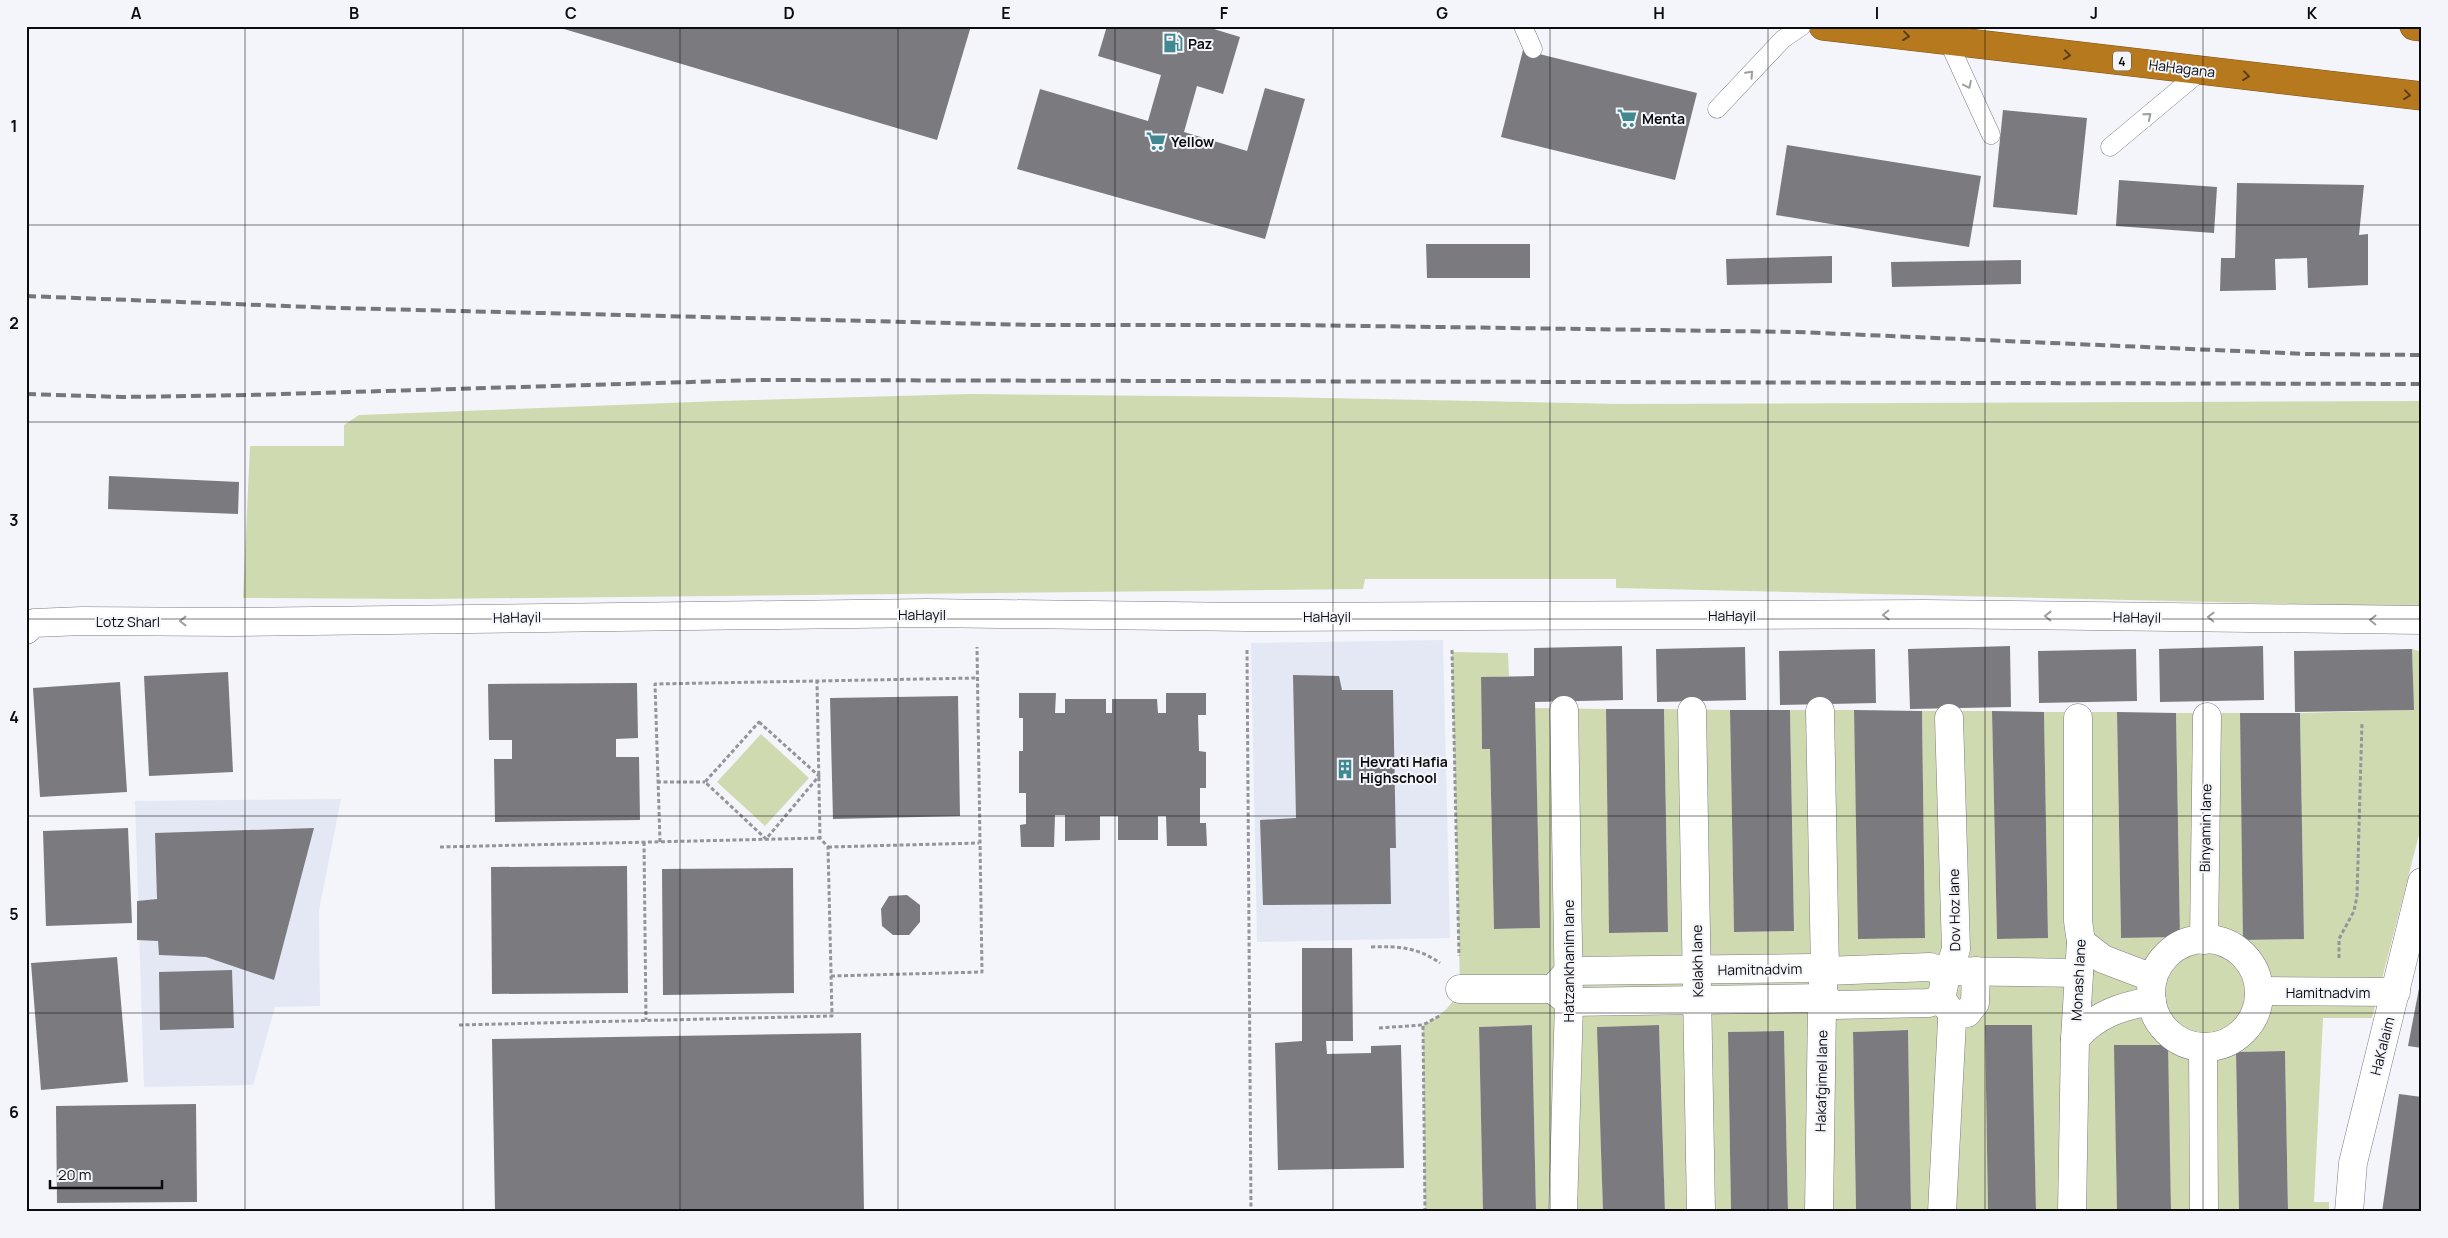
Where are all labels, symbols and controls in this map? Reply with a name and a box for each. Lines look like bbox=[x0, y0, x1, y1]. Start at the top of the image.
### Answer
text: A bbox=[131, 2, 142, 24]
text: B bbox=[349, 2, 359, 24]
text: C bbox=[565, 2, 577, 24]
text: D bbox=[783, 2, 795, 24]
text: E bbox=[1001, 2, 1011, 24]
text: F bbox=[1220, 2, 1229, 24]
text: G bbox=[1436, 2, 1448, 24]
text: H bbox=[1653, 2, 1665, 24]
text: I bbox=[1875, 2, 1879, 24]
text: J bbox=[2090, 2, 2098, 24]
text: K bbox=[2307, 2, 2318, 24]
one-way arrow bbox=[1902, 30, 1910, 41]
fuel station icon: Paz bbox=[1162, 32, 1184, 54]
place label: Paz bbox=[1188, 34, 1212, 53]
one-way arrow bbox=[2064, 49, 2072, 60]
road number: 4 bbox=[2113, 51, 2131, 70]
street label: HaHagana bbox=[2148, 54, 2216, 82]
one-way arrow bbox=[1744, 70, 1753, 79]
one-way arrow bbox=[2242, 70, 2250, 81]
one-way arrow bbox=[1962, 80, 1972, 89]
one-way arrow bbox=[2404, 89, 2412, 100]
supermarket icon: Menta bbox=[1616, 107, 1638, 129]
place label: Menta bbox=[1642, 109, 1685, 128]
one-way arrow bbox=[2142, 113, 2151, 122]
text: 1 bbox=[10, 115, 18, 137]
supermarket icon: Yellow bbox=[1145, 130, 1167, 152]
place label: Yellow bbox=[1171, 132, 1214, 151]
text: 2 bbox=[9, 312, 19, 334]
text: 3 bbox=[9, 509, 19, 531]
street label: HaHayil bbox=[898, 605, 946, 624]
street label: HaHayil bbox=[1708, 606, 1756, 625]
street label: HaHayil bbox=[493, 607, 541, 627]
street label: HaHayil bbox=[1303, 607, 1351, 626]
street label: HaHayil bbox=[2113, 607, 2161, 627]
one-way arrow bbox=[1881, 609, 1889, 620]
one-way arrow bbox=[2044, 611, 2052, 621]
street label: Lotz Sharl bbox=[96, 612, 160, 631]
one-way arrow bbox=[2206, 612, 2214, 623]
one-way arrow bbox=[2369, 615, 2376, 625]
one-way arrow bbox=[179, 616, 186, 626]
text: 4 bbox=[9, 706, 19, 728]
place label: Hevrati Hafia Highschool bbox=[1360, 752, 1448, 787]
building icon: Hevrati Hafia Highschool bbox=[1334, 758, 1356, 780]
street label: Binyamin lane bbox=[2195, 784, 2215, 872]
street label: Dov Hoz lane bbox=[1944, 869, 1964, 951]
street label: Hatzankhanim lane bbox=[1559, 900, 1578, 1022]
text: 5 bbox=[9, 903, 19, 925]
street label: Kelakh lane bbox=[1687, 925, 1707, 997]
street label: Monash lane bbox=[2066, 939, 2090, 1021]
street label: Hamitnadvim bbox=[1717, 959, 1803, 979]
street label: Hamitnadvim bbox=[2286, 983, 2371, 1002]
street label: HaKalaim bbox=[2366, 1015, 2398, 1077]
street label: Hakafgimel lane bbox=[1811, 1030, 1831, 1132]
text: 6 bbox=[9, 1101, 19, 1123]
scale bar bbox=[50, 1158, 162, 1190]
text: 20 m bbox=[58, 1164, 91, 1185]

